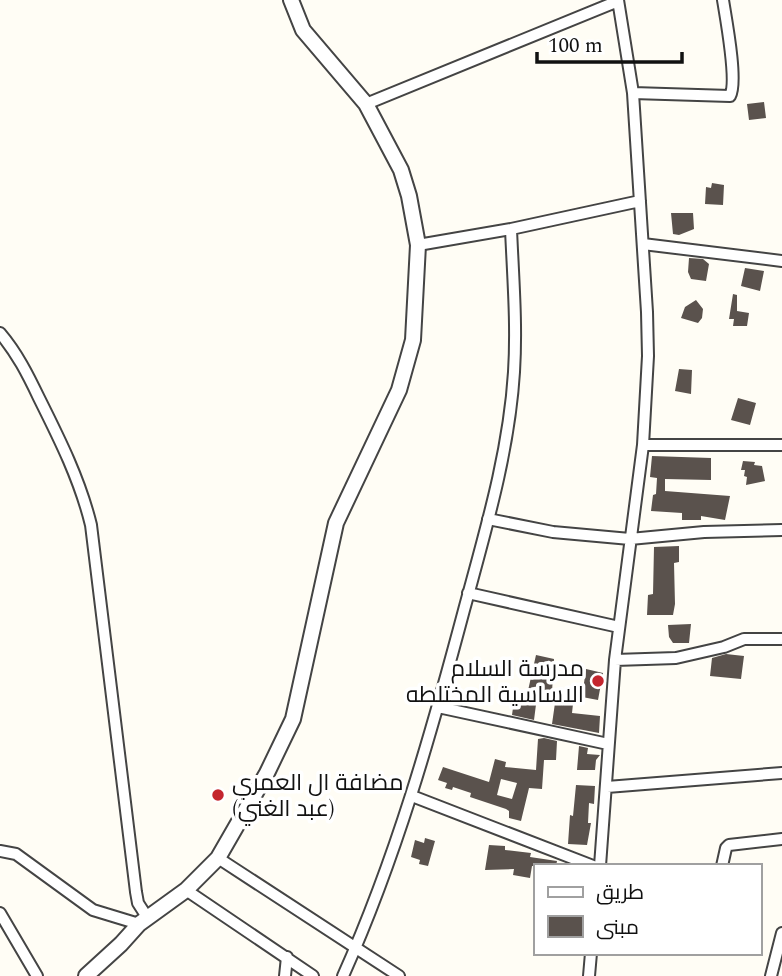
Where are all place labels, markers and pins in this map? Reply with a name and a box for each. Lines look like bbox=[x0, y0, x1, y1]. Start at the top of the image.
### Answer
place label: مدرسة السلام الاساسية المختلطه bbox=[406, 652, 584, 713]
marker: مدرسة السلام الاساسية المختلطه bbox=[590, 673, 606, 689]
place label: مضافة ال العمري (عبد الغني) bbox=[232, 766, 404, 827]
marker: مضافة ال العمري (عبد الغني) bbox=[210, 787, 226, 803]

